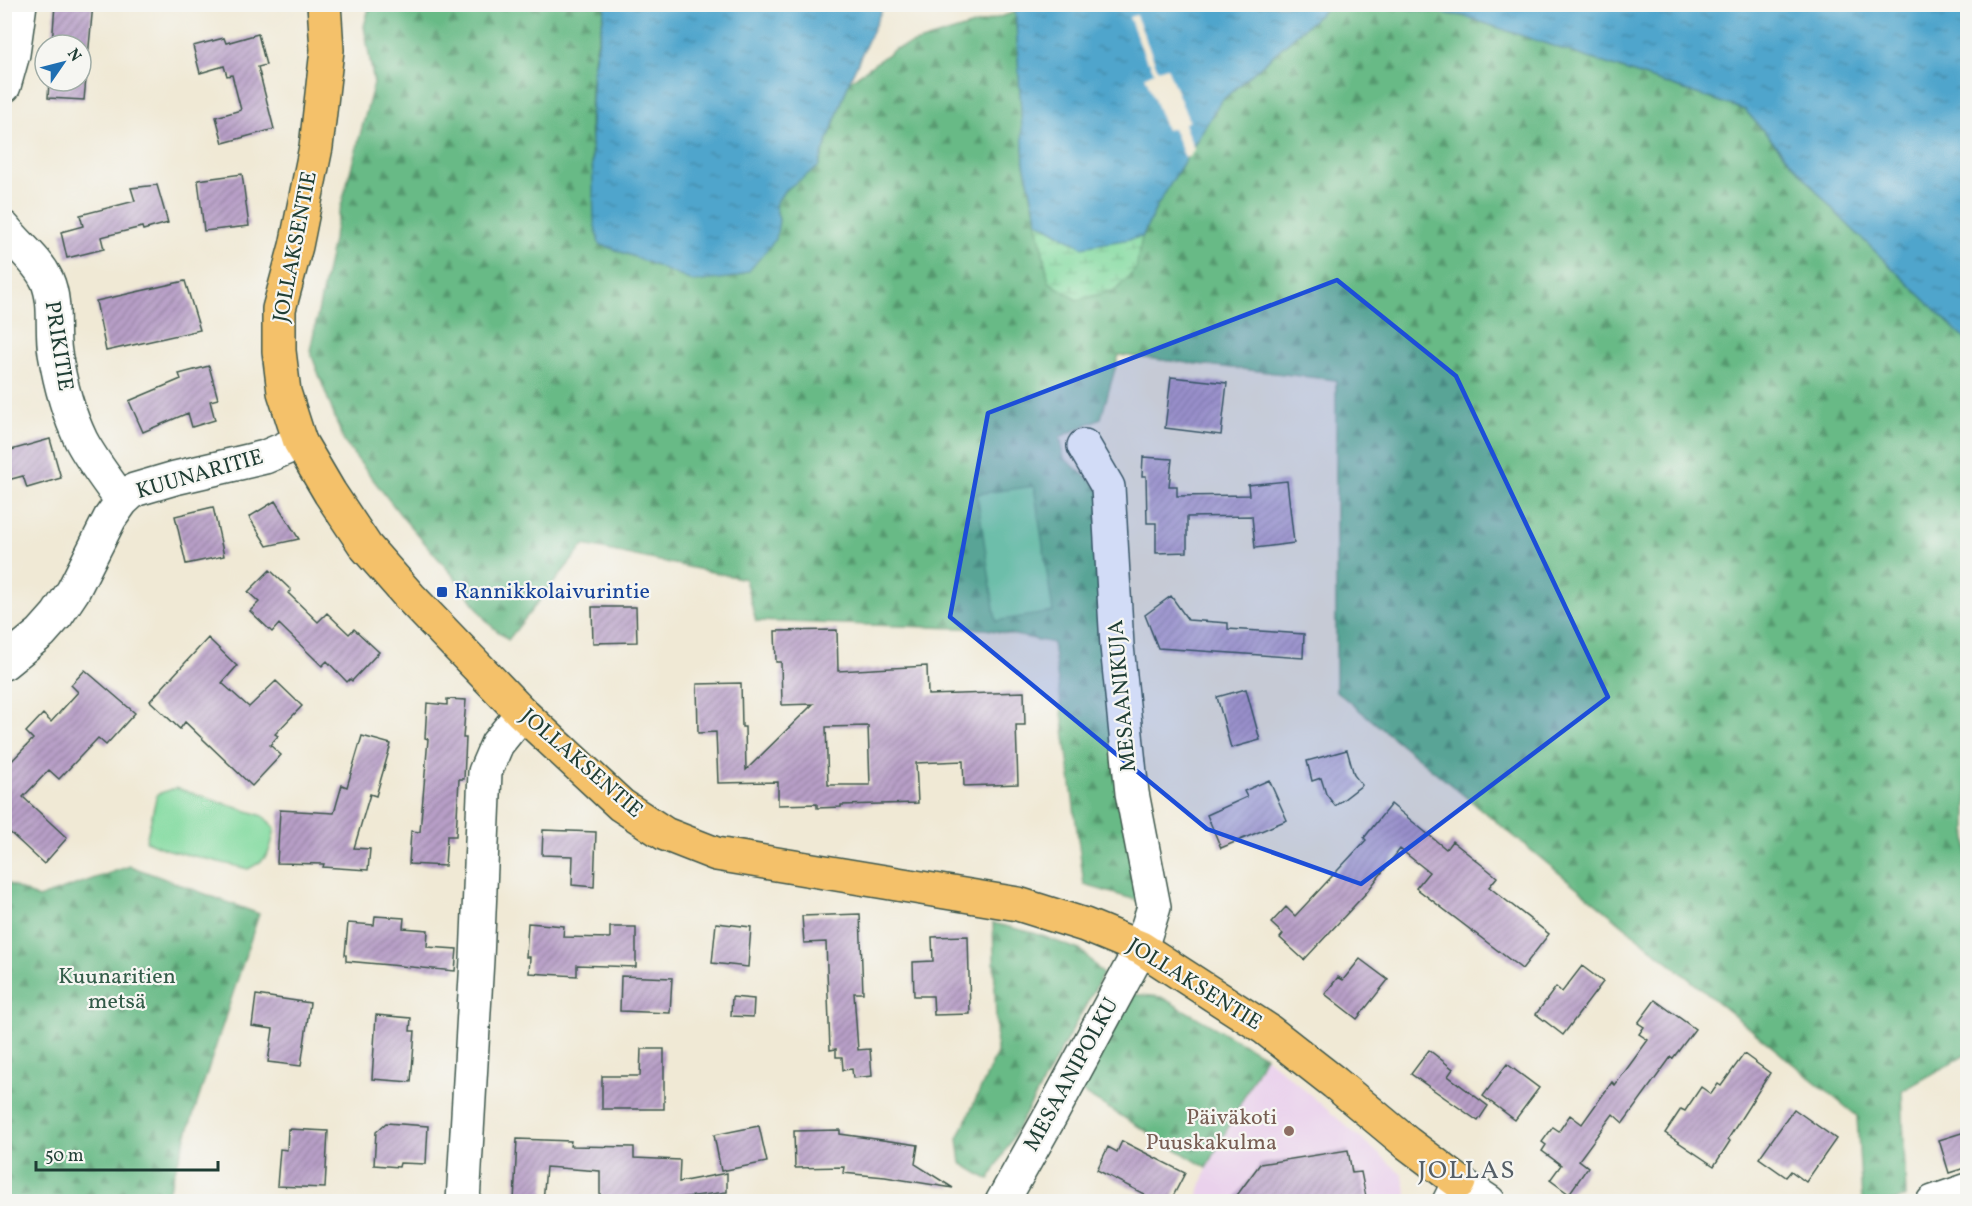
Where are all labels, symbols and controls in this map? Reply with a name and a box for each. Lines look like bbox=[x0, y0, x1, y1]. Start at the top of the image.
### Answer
north arrow bbox=[33, 33, 93, 93]
text: N bbox=[61, 44, 86, 67]
street label: JOLLAKSENTIE bbox=[266, 169, 326, 325]
street label: PRIKITIE bbox=[36, 299, 80, 393]
street label: KUUNARITIE bbox=[133, 442, 267, 508]
place label: Rannikkolaivurintie bbox=[454, 577, 650, 608]
marker: Rannikkolaivurintie bbox=[435, 585, 449, 599]
street label: MESAANIKUJA bbox=[1101, 619, 1145, 773]
street label: JOLLAKSENTIE bbox=[513, 702, 649, 826]
street label: JOLLAKSENTIE bbox=[1121, 931, 1267, 1039]
park label: Kuunaritien metsä bbox=[58, 962, 176, 1018]
street label: MESAANIPOLKU bbox=[1017, 993, 1127, 1157]
place label: Päiväkoti Puuskakulma bbox=[1146, 1103, 1277, 1159]
marker: Päiväkoti Puuskakulma bbox=[1282, 1124, 1296, 1138]
scale bar bbox=[36, 1134, 218, 1172]
text: 50 m bbox=[45, 1144, 84, 1169]
district label: JOLLAS bbox=[1418, 1153, 1516, 1189]

